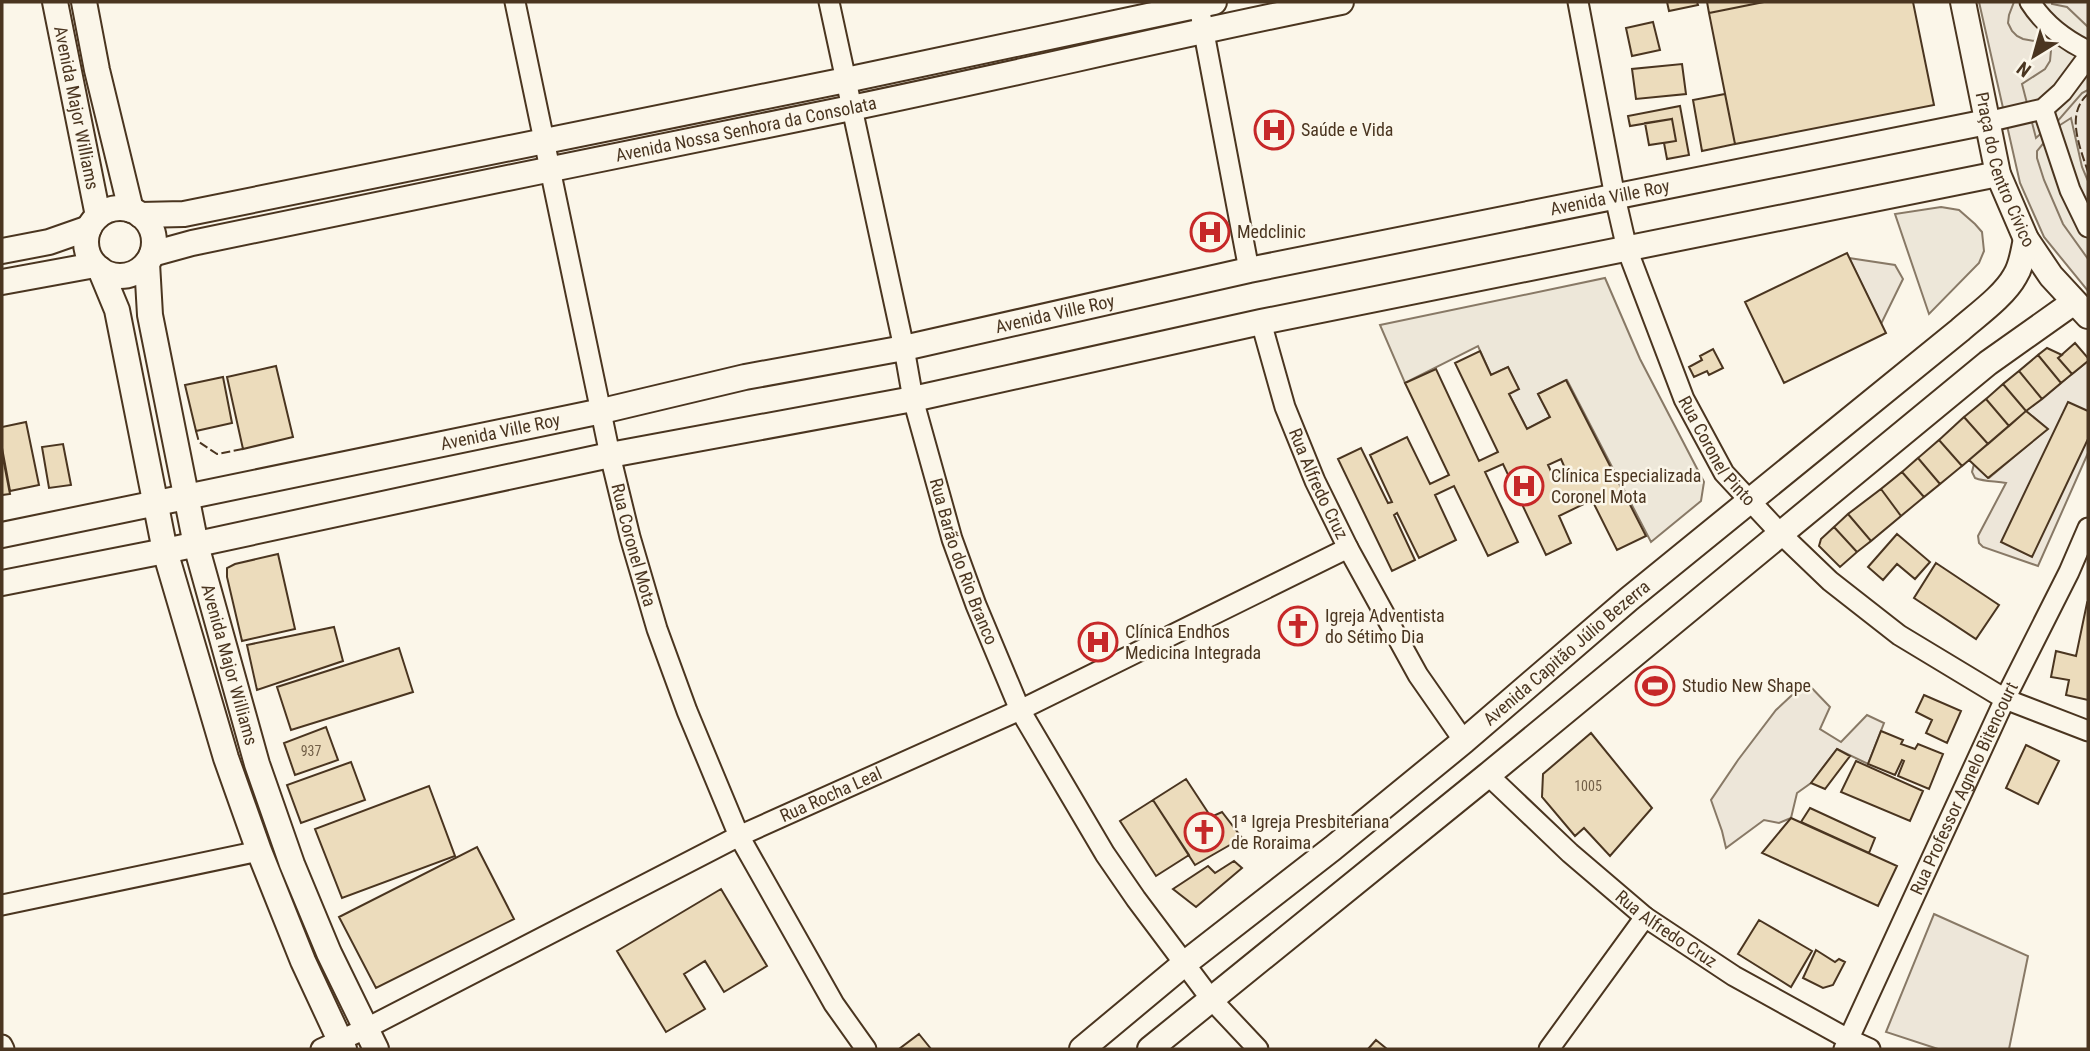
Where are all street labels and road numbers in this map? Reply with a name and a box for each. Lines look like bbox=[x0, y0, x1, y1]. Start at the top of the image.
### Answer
street label: Avenida Major Williams bbox=[50, 24, 103, 191]
street label: Praça do Centro Cívico bbox=[1972, 90, 2039, 251]
street label: Avenida Nossa Senhora da Consolata bbox=[614, 92, 878, 166]
street label: Avenida Ville Roy bbox=[1548, 175, 1672, 219]
street label: Avenida Ville Roy bbox=[993, 290, 1117, 337]
street label: Rua Coronel Pinto bbox=[1674, 392, 1760, 510]
street label: Avenida Ville Roy bbox=[439, 409, 563, 454]
street label: Rua Alfredo Cruz bbox=[1285, 425, 1353, 543]
street label: Rua Barão do Rio Branco bbox=[926, 476, 1002, 648]
street label: Rua Coronel Mota bbox=[607, 481, 661, 609]
street label: Avenida Capitão Júlio Bezerra bbox=[1479, 576, 1654, 730]
street label: Avenida Major Williams bbox=[197, 582, 262, 748]
street label: Rua Professor Agnelo Bitencourt bbox=[1905, 678, 2022, 898]
street label: Rua Rocha Leal bbox=[777, 762, 885, 826]
street label: Rua Alfredo Cruz bbox=[1612, 886, 1721, 972]

